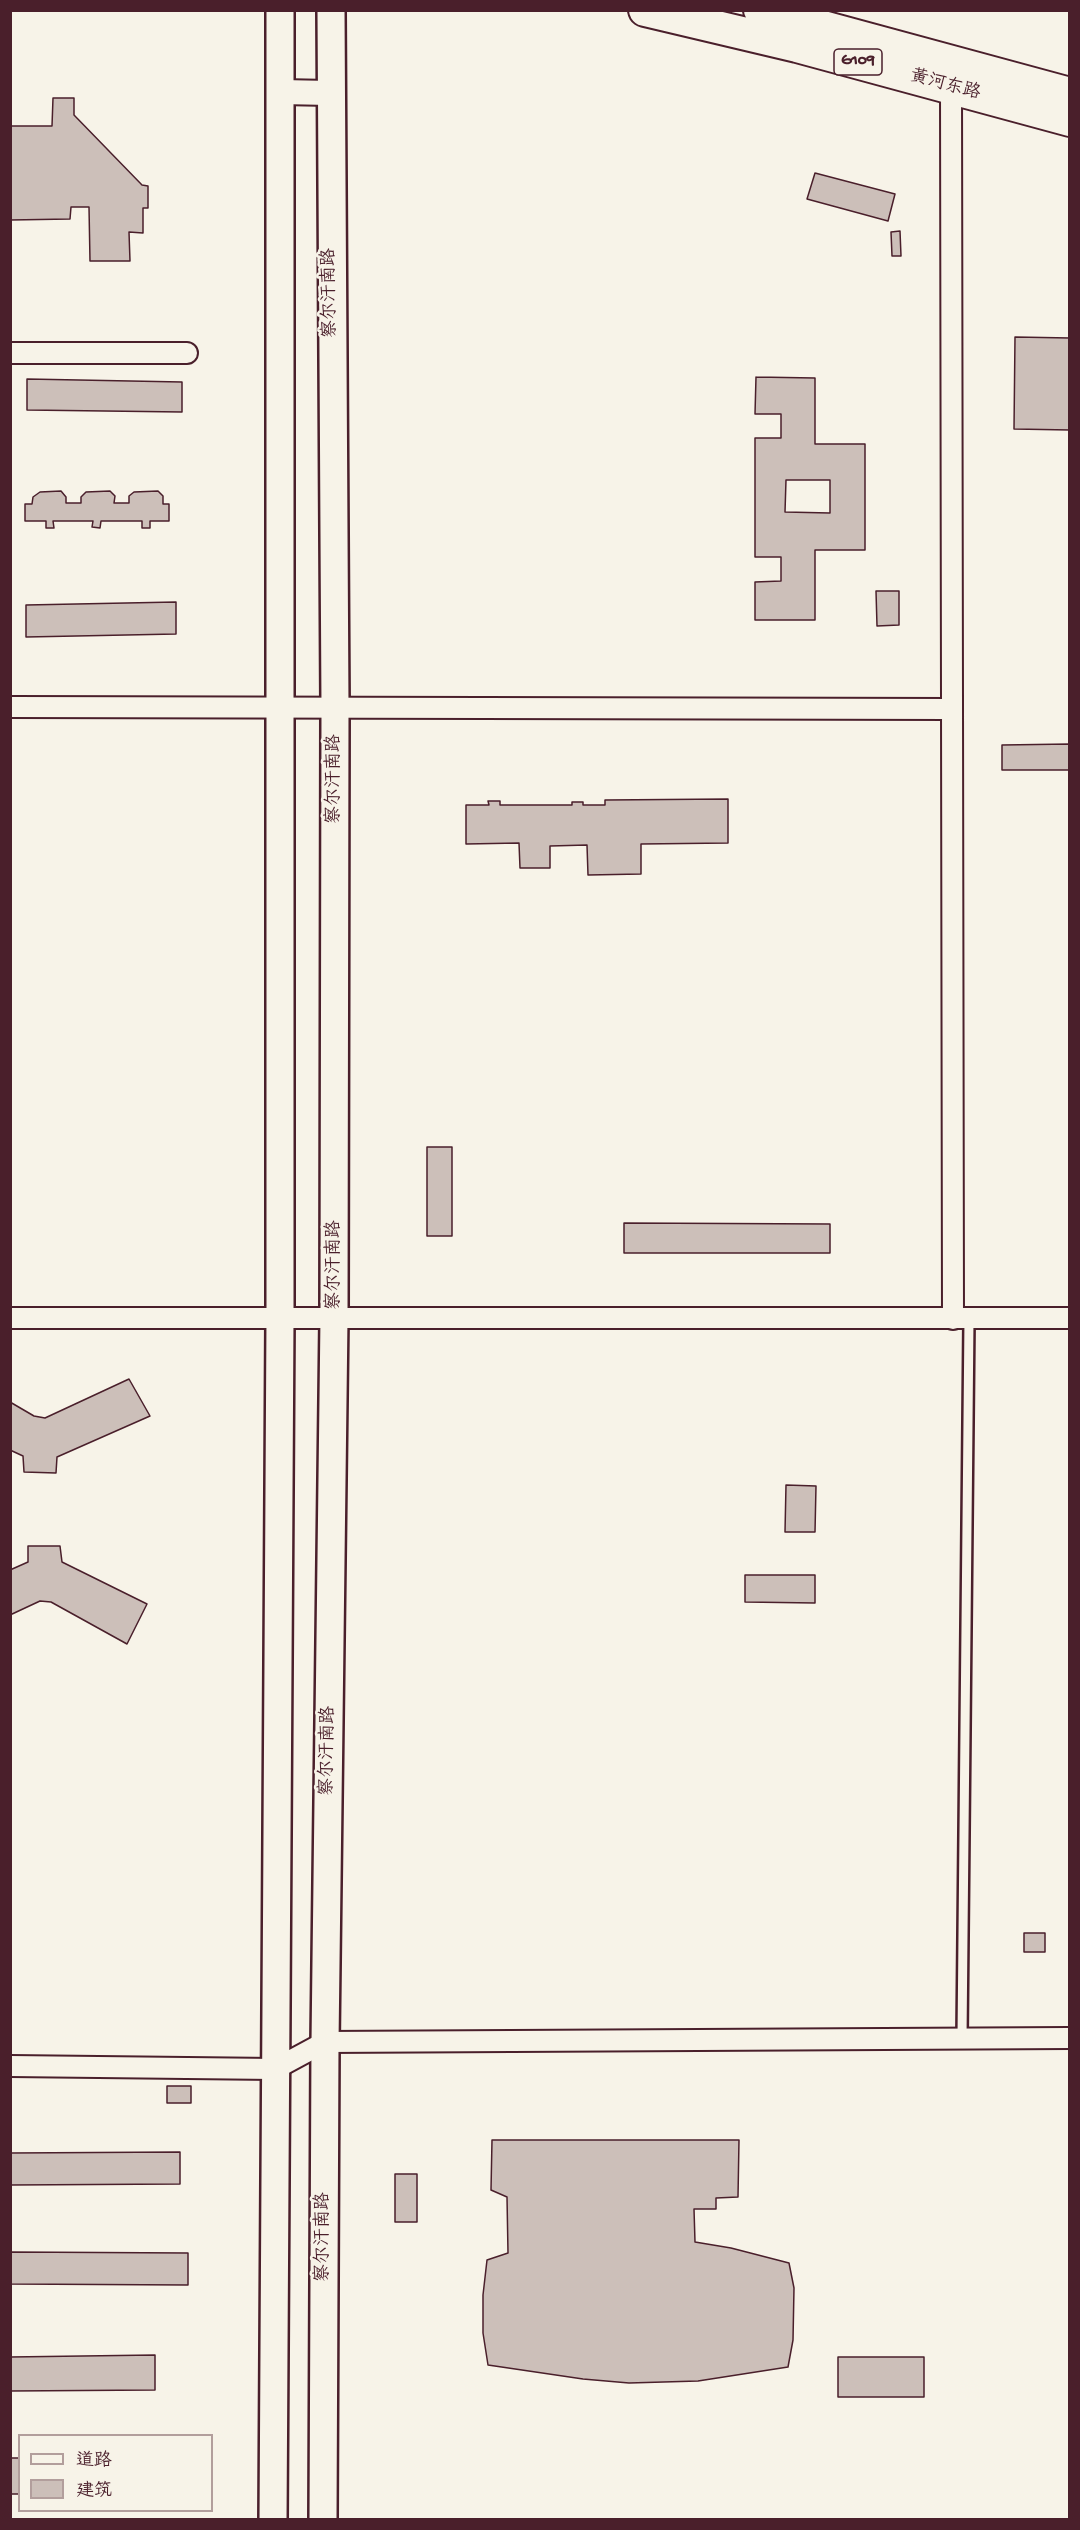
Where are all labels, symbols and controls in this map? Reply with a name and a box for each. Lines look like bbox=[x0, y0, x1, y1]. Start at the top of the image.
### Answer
road number: G109 bbox=[834, 49, 882, 75]
street label: 黄河东路 bbox=[907, 66, 983, 106]
street label: 察尔汗南路 bbox=[319, 248, 343, 338]
street label: 察尔汗南路 bbox=[324, 734, 346, 824]
street label: 察尔汗南路 bbox=[324, 1220, 346, 1310]
street label: 察尔汗南路 bbox=[317, 1706, 341, 1796]
street label: 察尔汗南路 bbox=[313, 2192, 335, 2282]
legend bbox=[18, 2434, 213, 2512]
text: 道路 bbox=[76, 2451, 112, 2472]
text: 建筑 bbox=[76, 2481, 112, 2502]

